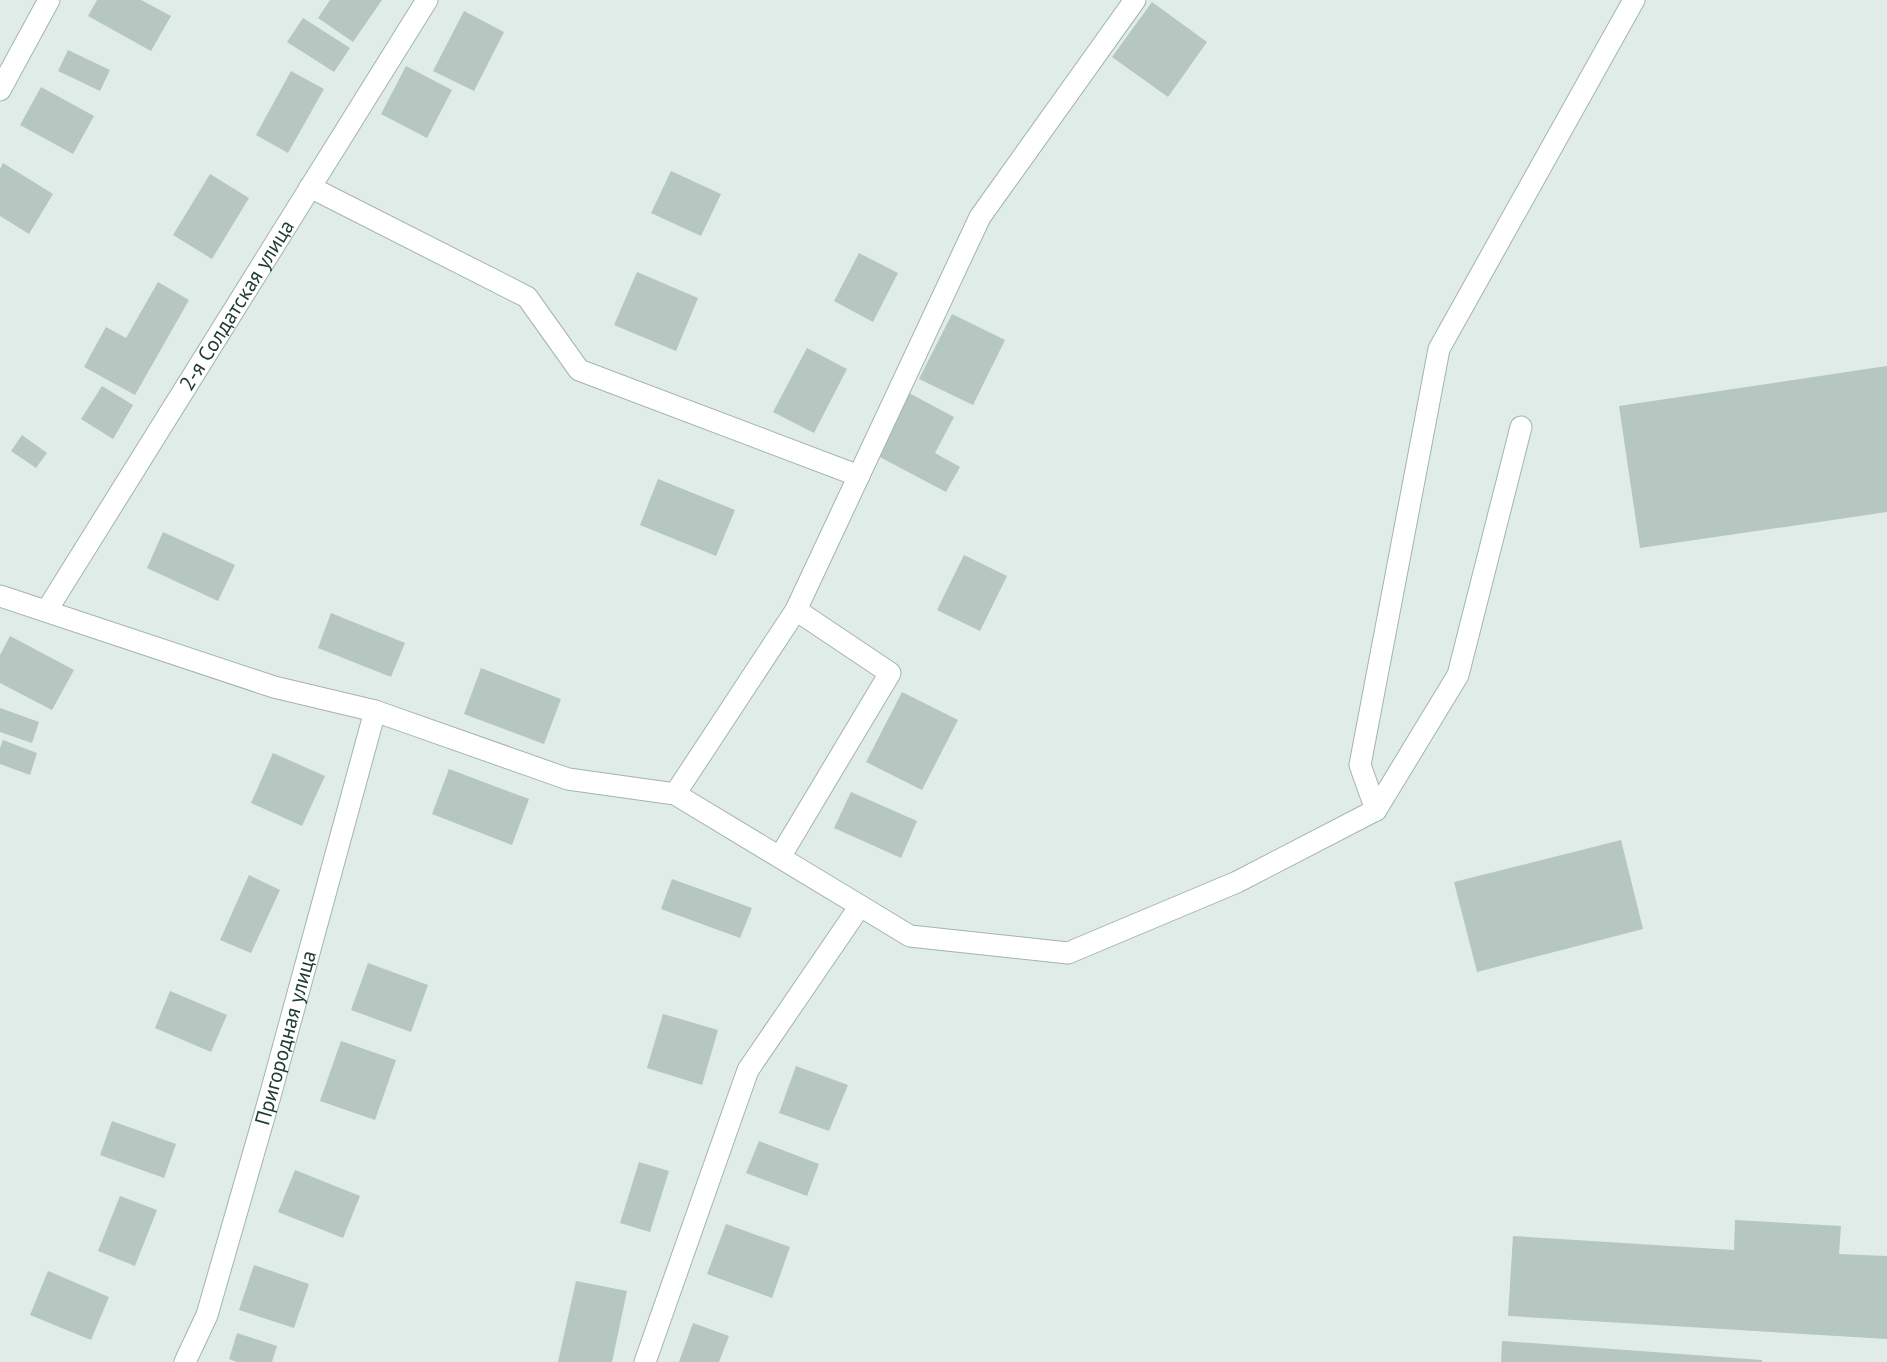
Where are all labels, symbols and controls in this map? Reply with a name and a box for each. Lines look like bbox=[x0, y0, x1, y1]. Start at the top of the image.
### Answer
street label: 2-я Солдатская улица bbox=[173, 215, 300, 396]
street label: Пригородная улица bbox=[248, 947, 322, 1128]

